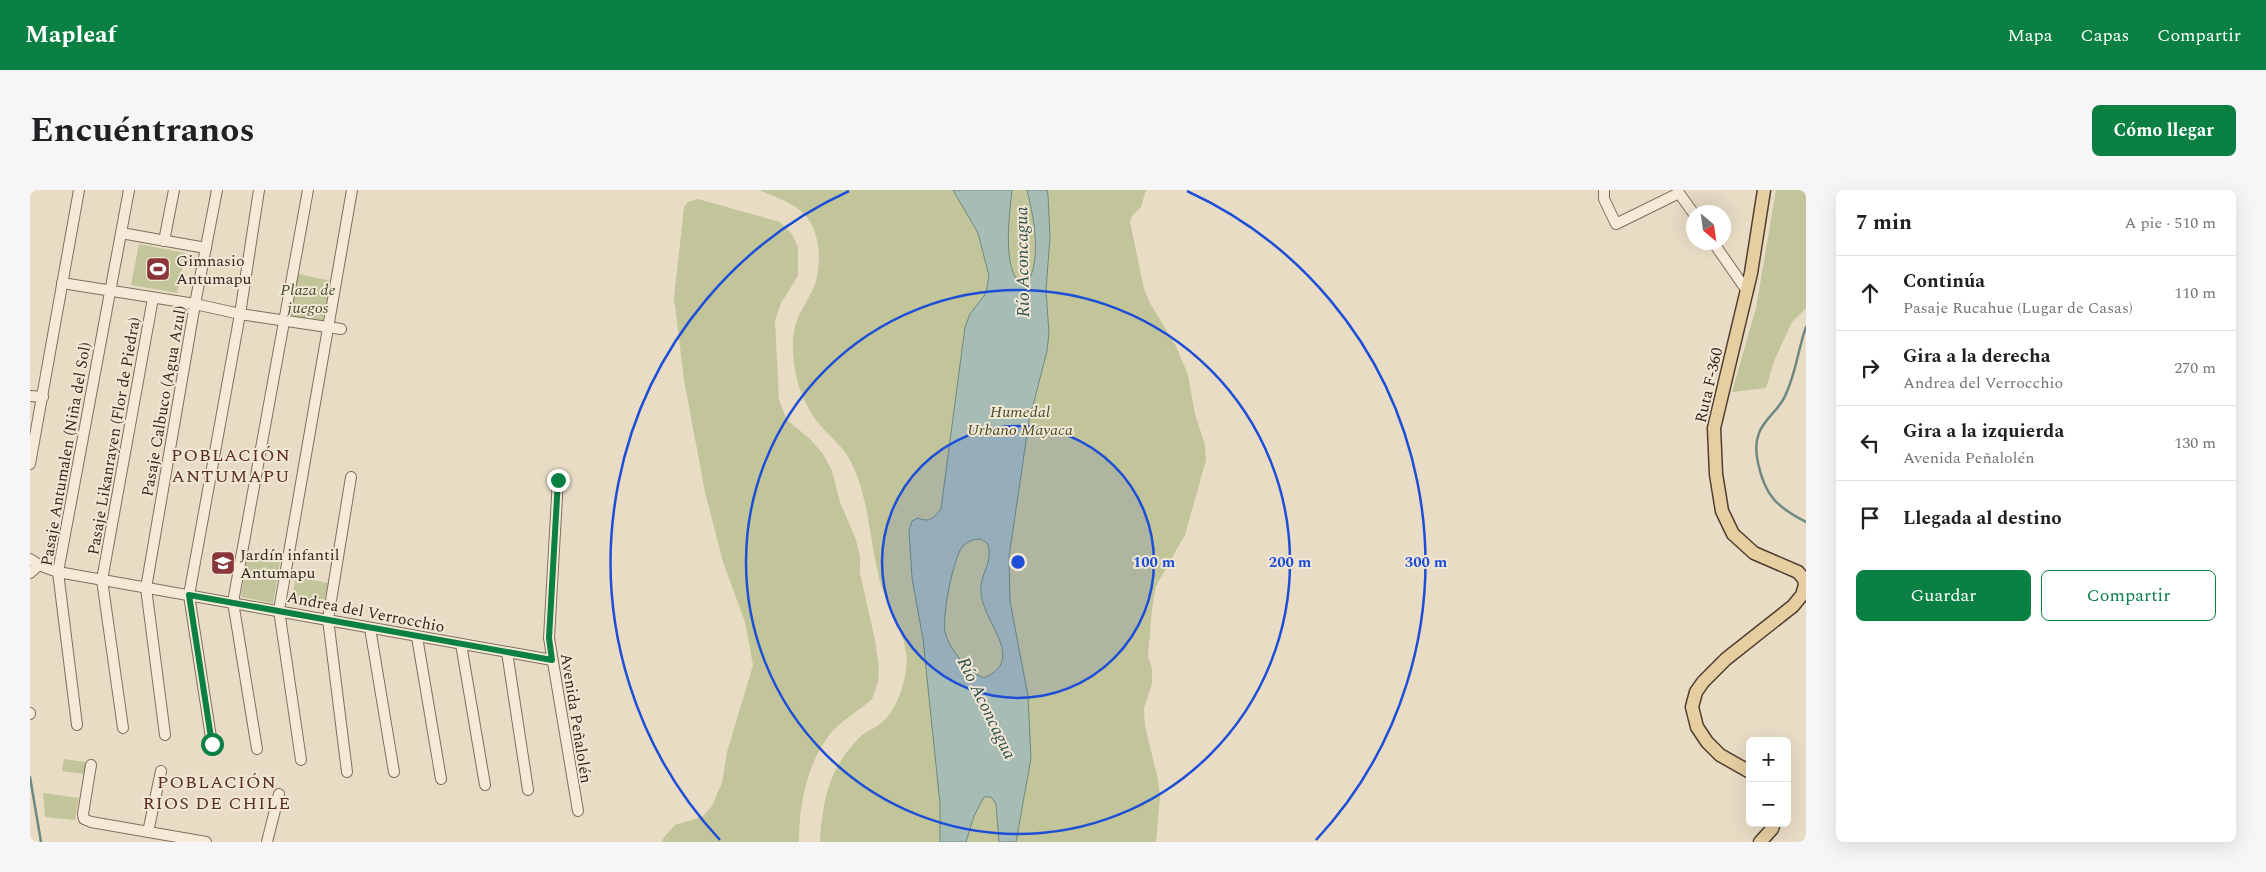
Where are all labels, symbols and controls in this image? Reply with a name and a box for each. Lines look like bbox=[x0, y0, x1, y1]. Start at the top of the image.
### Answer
text: Mapleaf bbox=[25, 17, 116, 53]
text: Mapa bbox=[2007, 22, 2053, 49]
text: Capas bbox=[2081, 22, 2129, 49]
text: Compartir bbox=[2157, 22, 2241, 49]
text: Encuéntranos bbox=[30, 104, 255, 157]
button: Cómo llegar bbox=[2092, 105, 2236, 156]
north arrow bbox=[1686, 205, 1731, 250]
water label: Río Aconcagua bbox=[1008, 206, 1037, 318]
text: 7 min bbox=[1856, 207, 1912, 239]
text: A pie · 510 m bbox=[2124, 211, 2216, 235]
place label: Gimnasio Antumapu bbox=[176, 249, 252, 291]
sports icon: Gimnasio Antumapu bbox=[145, 256, 171, 282]
text: Continúa bbox=[1903, 267, 1985, 296]
park label: Plaza de juegos bbox=[280, 278, 336, 320]
icon: ahead bbox=[1856, 279, 1884, 307]
text: 110 m bbox=[2174, 281, 2216, 305]
text: Pasaje Rucahue (Lugar de Casas) bbox=[1903, 296, 2133, 320]
street label: Pasaje Calbuco (Agua Azul) bbox=[135, 304, 193, 499]
street label: Pasaje Likanrayen (Flor de Piedra) bbox=[81, 315, 147, 557]
street label: Pasaje Antumalen (Niña del Sol) bbox=[34, 340, 97, 568]
text: Gira a la derecha bbox=[1903, 342, 2050, 371]
street label: Ruta F-360 bbox=[1689, 345, 1729, 425]
icon: right bbox=[1856, 354, 1884, 382]
text: 270 m bbox=[2174, 356, 2216, 380]
text: Andrea del Verrocchio bbox=[1903, 371, 2063, 395]
park label: Humedal Urbano Mayaca bbox=[967, 400, 1073, 442]
text: Gira a la izquierda bbox=[1903, 417, 2064, 446]
icon: left bbox=[1856, 429, 1884, 457]
text: 130 m bbox=[2174, 431, 2216, 455]
district label: POBLACIÓN ANTUMAPU bbox=[171, 442, 291, 490]
text: Avenida Peñalolén bbox=[1903, 446, 2035, 470]
route end bbox=[547, 469, 570, 492]
icon: arrive bbox=[1856, 504, 1884, 532]
text: Llegada al destino bbox=[1903, 504, 2062, 533]
place label: Jardín infantil Antumapu bbox=[240, 543, 339, 585]
school or university icon: Jardín infantil Antumapu bbox=[210, 550, 236, 576]
text: 100 m bbox=[1133, 551, 1176, 574]
text: 200 m bbox=[1269, 551, 1312, 574]
text: 300 m bbox=[1405, 551, 1448, 574]
centre of rings bbox=[1009, 553, 1027, 571]
button: Guardar bbox=[1856, 570, 2031, 621]
button: Compartir bbox=[2041, 570, 2216, 621]
street label: Andrea del Verrocchio bbox=[285, 585, 447, 639]
street label: Avenida Peñalolén bbox=[554, 651, 598, 785]
water label: Río Aconcagua bbox=[950, 652, 1023, 764]
route start bbox=[201, 733, 224, 756]
map controls bbox=[1746, 737, 1791, 827]
button: + bbox=[1746, 737, 1791, 782]
district label: POBLACIÓN RIOS DE CHILE bbox=[143, 769, 291, 817]
button: − bbox=[1746, 782, 1791, 827]

